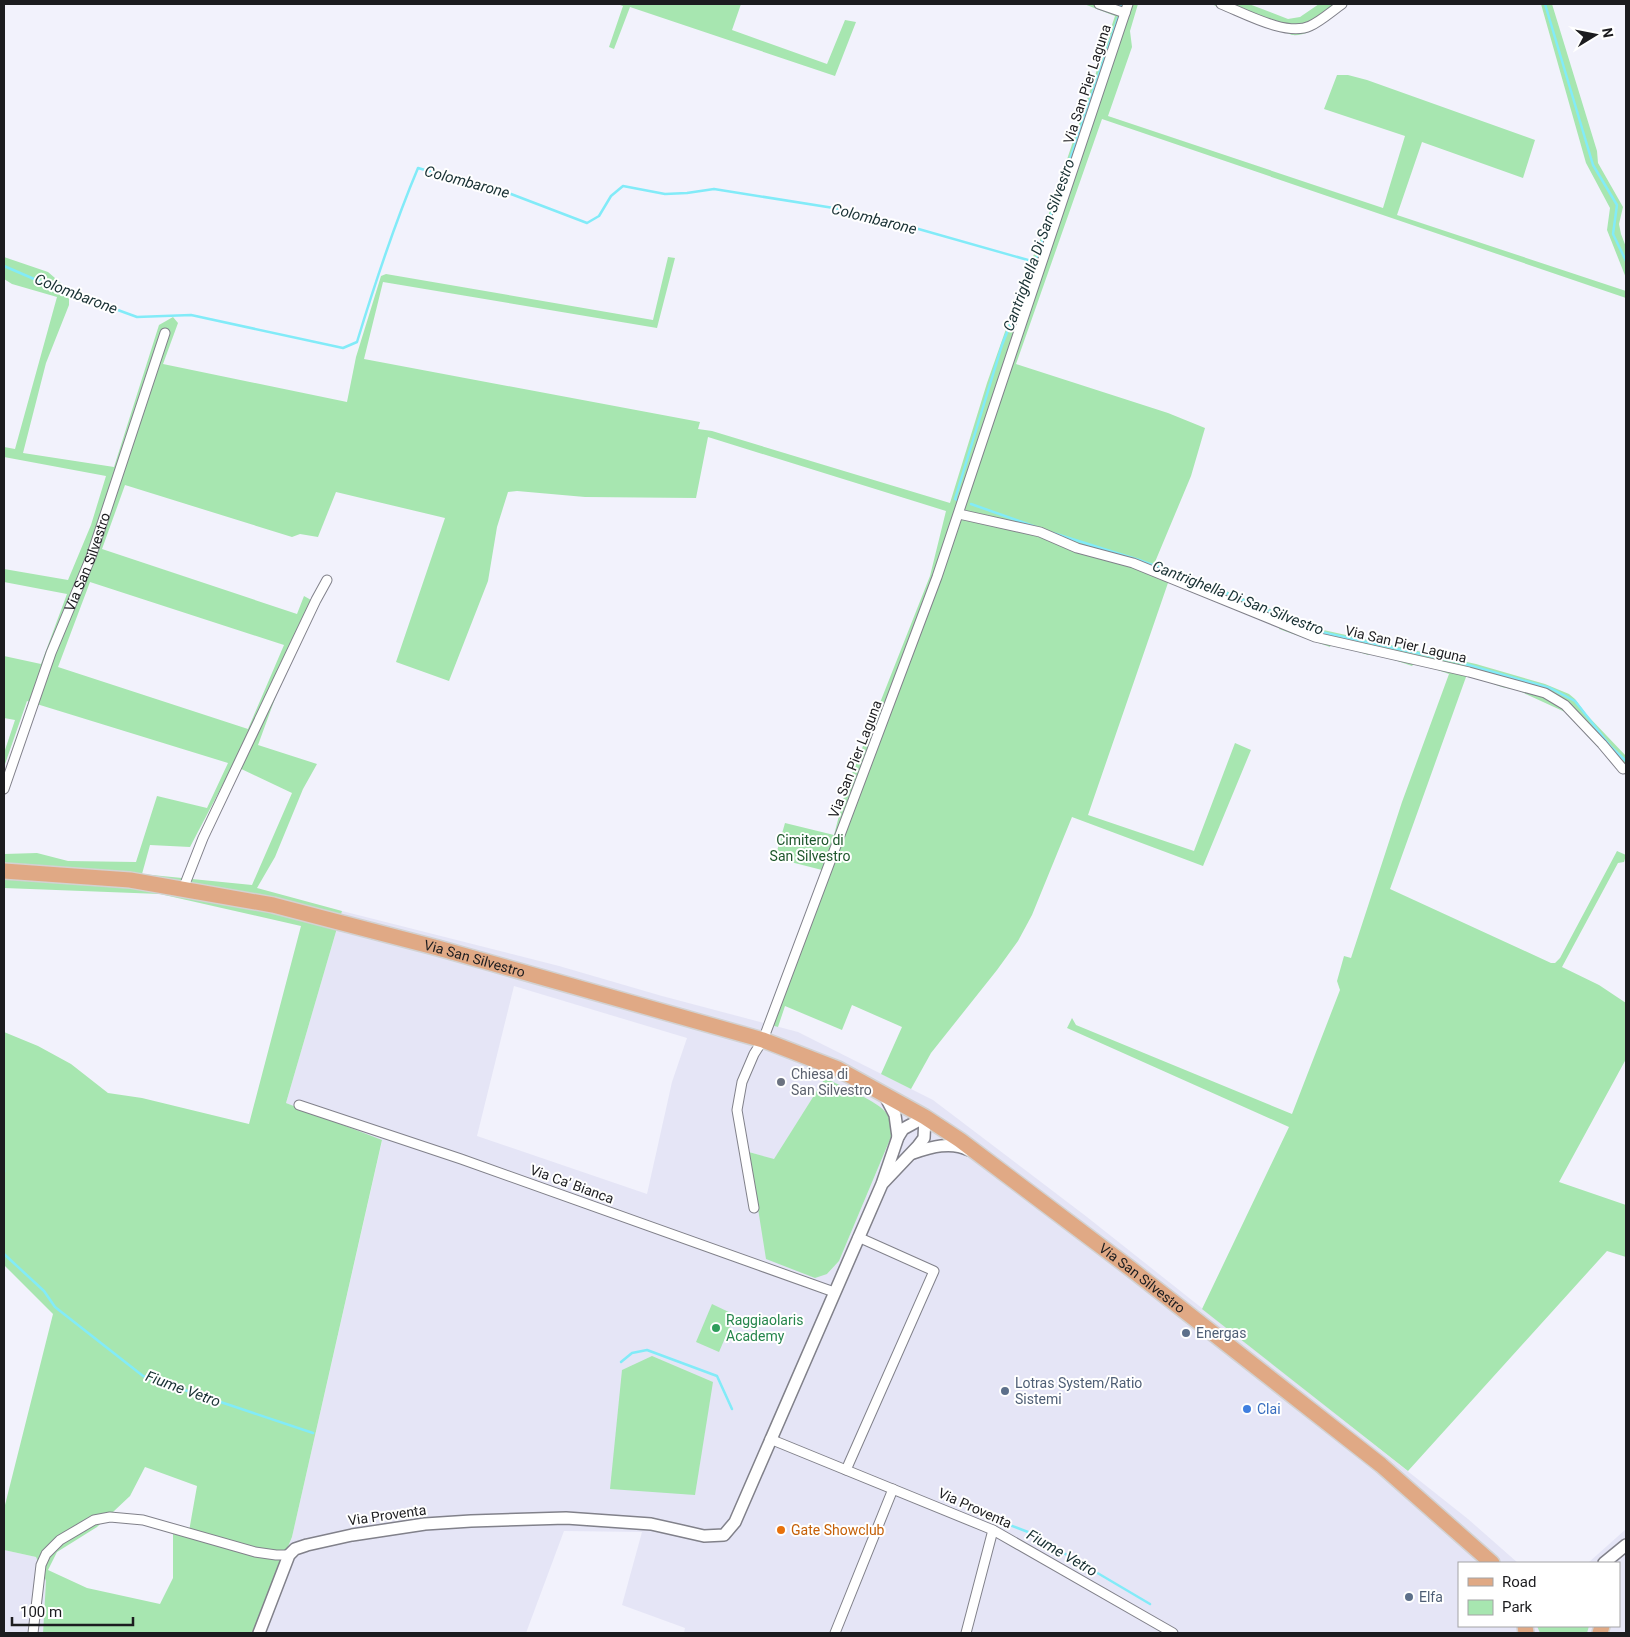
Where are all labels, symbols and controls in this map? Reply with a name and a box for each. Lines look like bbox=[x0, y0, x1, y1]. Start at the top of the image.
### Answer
north arrow bbox=[1570, 10, 1620, 60]
street label: Via San Pier Laguna bbox=[1060, 22, 1114, 146]
text: N bbox=[1599, 26, 1617, 39]
water label: Cantrighella Di San Silvestro bbox=[999, 156, 1079, 334]
water label: Colombarone bbox=[423, 162, 512, 202]
water label: Colombarone bbox=[829, 200, 919, 238]
water label: Colombarone bbox=[32, 270, 120, 318]
street label: Via San Silvestro bbox=[61, 511, 113, 614]
water label: Cantrighella Di San Silvestro bbox=[1150, 557, 1326, 639]
street label: Via San Pier Laguna bbox=[1344, 622, 1468, 666]
street label: Via San Pier Laguna bbox=[825, 698, 885, 820]
park label: Cimitero di San Silvestro bbox=[770, 832, 850, 864]
street label: Via San Silvestro bbox=[422, 937, 527, 980]
place label: Chiesa di San Silvestro bbox=[791, 1066, 872, 1098]
marker: Chiesa di San Silvestro bbox=[775, 1076, 787, 1088]
street label: Via Ca' Bianca bbox=[528, 1161, 616, 1207]
street label: Via San Silvestro bbox=[1096, 1240, 1188, 1316]
place label: Raggiaolaris Academy bbox=[726, 1312, 803, 1344]
marker: Raggiaolaris Academy bbox=[710, 1322, 722, 1334]
place label: Energas bbox=[1196, 1325, 1246, 1341]
marker: Energas bbox=[1180, 1327, 1192, 1339]
water label: Fiume Vetro bbox=[143, 1367, 223, 1411]
place label: Lotras System/Ratio Sistemi bbox=[1015, 1375, 1142, 1407]
marker: Lotras System/Ratio Sistemi bbox=[999, 1385, 1011, 1397]
place label: Clai bbox=[1257, 1401, 1281, 1417]
marker: Clai bbox=[1241, 1403, 1253, 1415]
street label: Via Proventa bbox=[936, 1485, 1014, 1531]
street label: Via Proventa bbox=[347, 1502, 427, 1528]
place label: Gate Showclub bbox=[791, 1522, 885, 1538]
marker: Gate Showclub bbox=[775, 1524, 787, 1536]
water label: Fiume Vetro bbox=[1024, 1526, 1100, 1580]
legend bbox=[1458, 1562, 1620, 1627]
text: Road bbox=[1502, 1573, 1536, 1591]
place label: Elfa bbox=[1419, 1589, 1443, 1605]
marker: Elfa bbox=[1403, 1591, 1415, 1603]
scale bar bbox=[12, 1594, 134, 1626]
text: Park bbox=[1502, 1598, 1533, 1616]
text: 100 m bbox=[20, 1603, 62, 1621]

